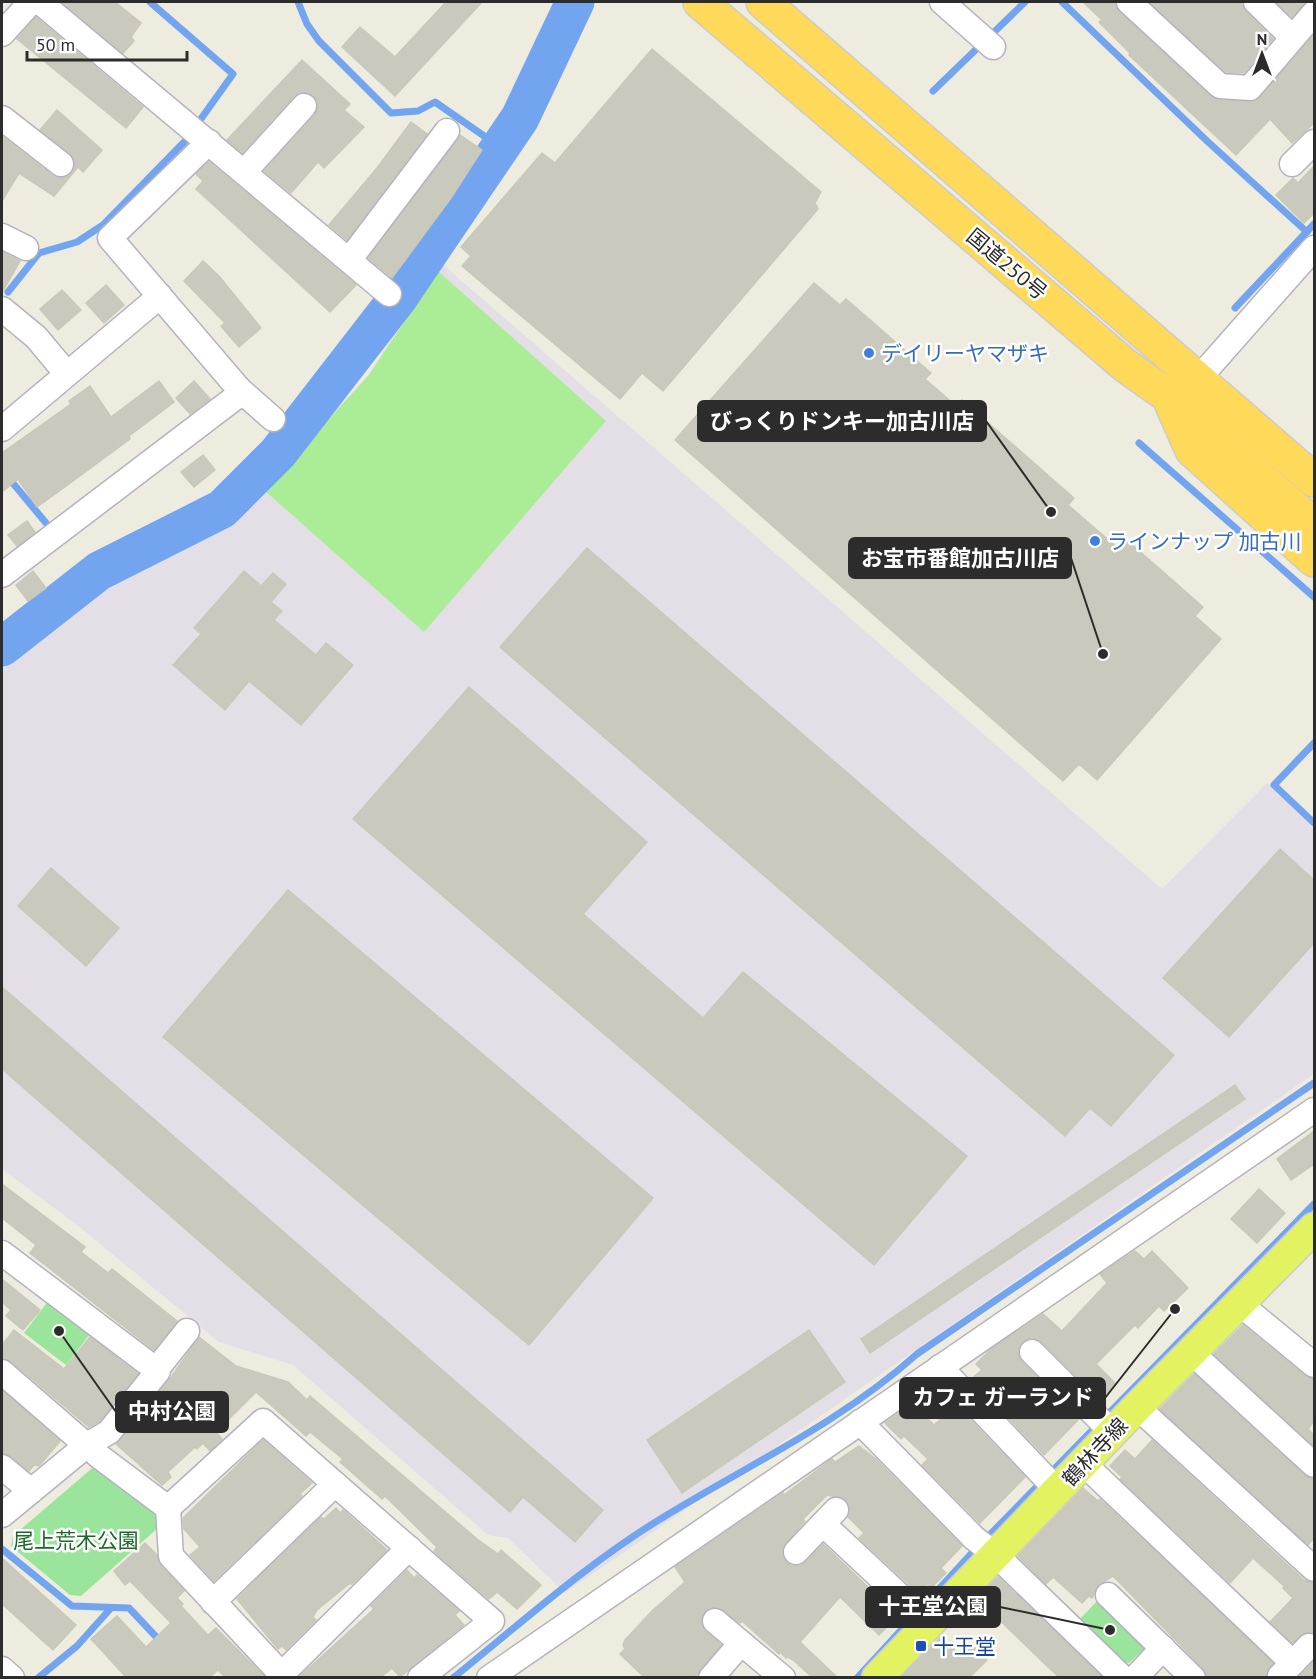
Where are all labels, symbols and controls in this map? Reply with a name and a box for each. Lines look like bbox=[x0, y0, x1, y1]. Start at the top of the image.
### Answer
scale bar bbox=[27, 24, 188, 62]
north arrow bbox=[1232, 24, 1292, 84]
text: N bbox=[1257, 29, 1267, 49]
text: 50 m bbox=[36, 33, 75, 56]
street label: 国道250号 bbox=[961, 222, 1053, 306]
place label: デイリーヤマザキ bbox=[881, 340, 1049, 367]
marker: デイリーヤマザキ bbox=[862, 346, 876, 360]
callout: びっくりドンキー加古川店 bbox=[698, 401, 986, 441]
text: びっくりドンキー加古川店 bbox=[710, 407, 974, 435]
place label: ラインナップ 加古川 bbox=[1107, 528, 1302, 555]
marker: ラインナップ 加古川 bbox=[1088, 534, 1102, 548]
callout: お宝市番館加古川店 bbox=[849, 538, 1071, 578]
text: お宝市番館加古川店 bbox=[861, 544, 1059, 572]
callout: カフェ ガーランド bbox=[900, 1378, 1105, 1418]
text: カフェ ガーランド bbox=[912, 1383, 1094, 1411]
callout: 中村公園 bbox=[116, 1392, 228, 1432]
text: 中村公園 bbox=[128, 1397, 216, 1425]
street label: 鶴林寺線 bbox=[1056, 1412, 1134, 1492]
park label: 尾上荒木公園 bbox=[13, 1527, 139, 1554]
callout: 十王堂公園 bbox=[866, 1587, 1000, 1627]
text: 十王堂公園 bbox=[878, 1592, 988, 1620]
place label: 十王堂 bbox=[933, 1633, 996, 1660]
marker: 十王堂 bbox=[914, 1639, 928, 1653]

